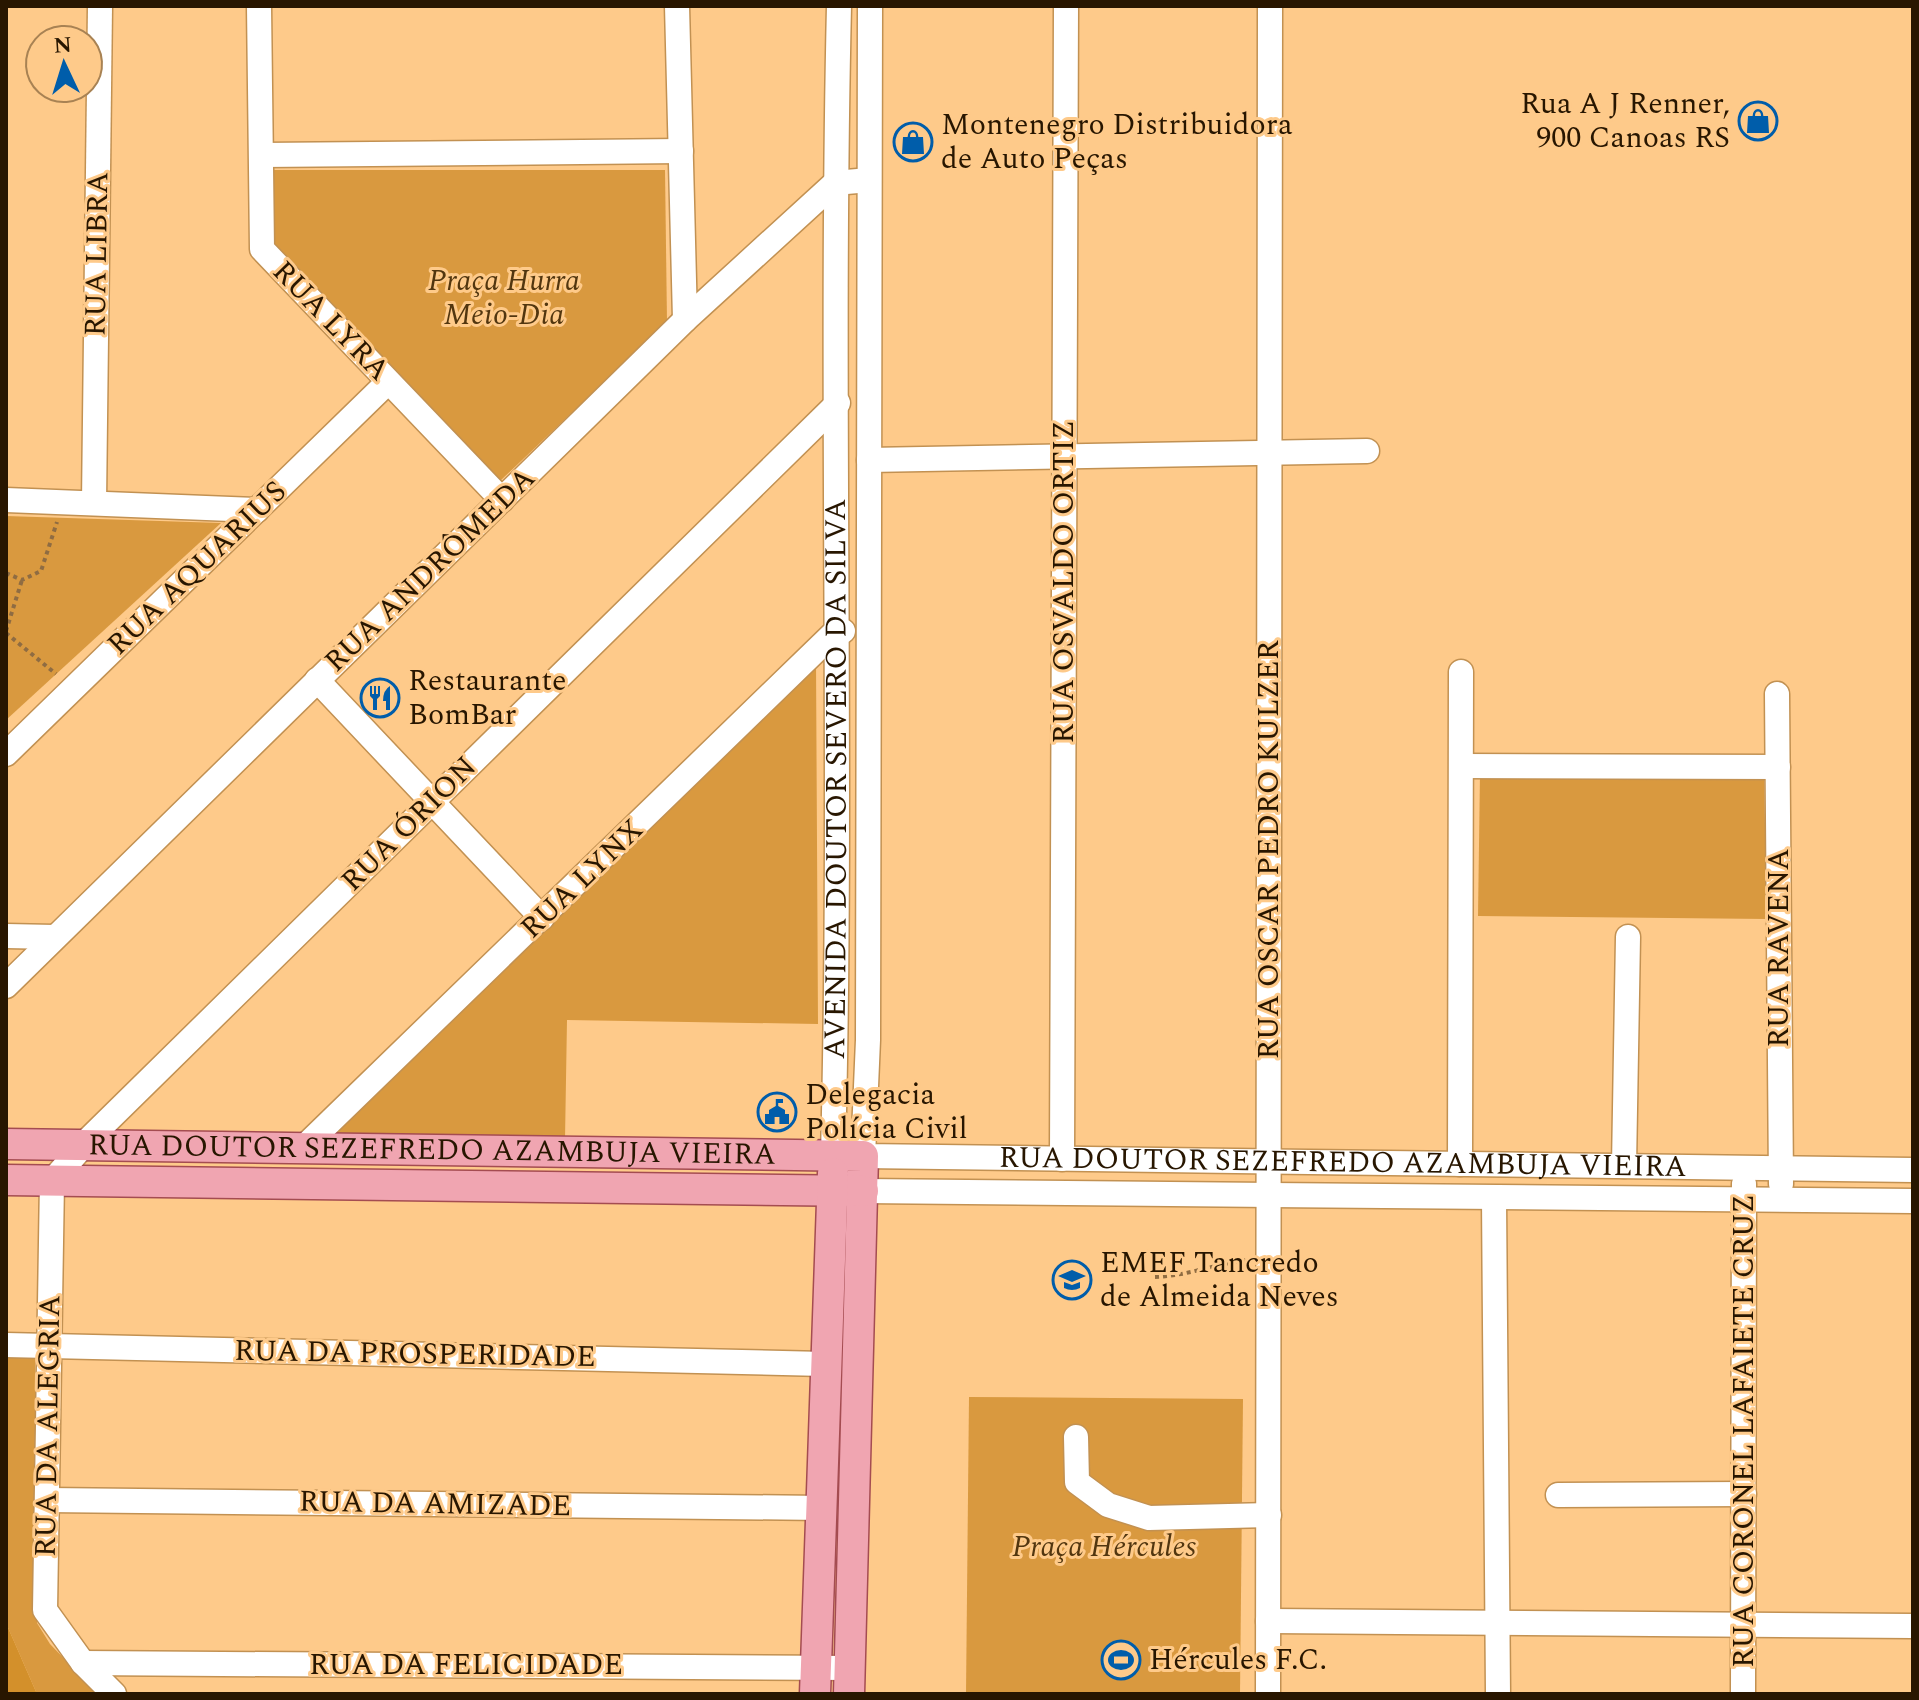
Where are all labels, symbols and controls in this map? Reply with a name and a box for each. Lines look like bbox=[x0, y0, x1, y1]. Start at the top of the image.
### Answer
north arrow bbox=[24, 24, 104, 104]
text: N bbox=[53, 28, 73, 63]
place label: Rua A J Renner, 900 Canoas RS bbox=[1520, 81, 1730, 161]
shop icon: Rua A J Renner, 900 Canoas RS bbox=[1737, 100, 1779, 142]
place label: Montenegro Distribuidora de Auto Peças bbox=[941, 102, 1293, 182]
shop icon: Montenegro Distribuidora de Auto Peças bbox=[892, 121, 934, 163]
street label: RUA LIBRA bbox=[73, 171, 121, 337]
street label: RUA LYRA bbox=[261, 250, 401, 392]
park label: Praça Hurra Meio-Dia bbox=[428, 258, 580, 338]
street label: RUA OSVALDO ORTIZ bbox=[1041, 420, 1087, 744]
street label: RUA ANDRÔMEDA bbox=[314, 457, 546, 683]
street label: RUA AQUARIUS bbox=[96, 470, 298, 666]
street label: AVENIDA DOUTOR SEVERO DA SILVA bbox=[812, 498, 860, 1060]
street label: RUA OSCAR PEDRO KULZER bbox=[1246, 640, 1292, 1060]
place label: Restaurante BomBar bbox=[408, 658, 567, 738]
restaurant icon: Restaurante BomBar bbox=[359, 677, 401, 719]
street label: RUA ÓRION bbox=[330, 745, 488, 903]
street label: RUA LYNX bbox=[510, 808, 654, 950]
street label: RUA RAVENA bbox=[1756, 848, 1802, 1048]
place label: Delegacia Polícia Civil bbox=[805, 1072, 968, 1152]
public building icon: Delegacia Polícia Civil bbox=[756, 1091, 798, 1133]
street label: RUA DOUTOR SEZEFREDO AZAMBUJA VIEIRA bbox=[88, 1122, 776, 1178]
street label: RUA DOUTOR SEZEFREDO AZAMBUJA VIEIRA bbox=[999, 1135, 1687, 1190]
street label: RUA CORONEL LAFAIETE CRUZ bbox=[1721, 1194, 1767, 1668]
place label: EMEF Tancredo de Almeida Neves bbox=[1100, 1240, 1339, 1320]
school or university icon: EMEF Tancredo de Almeida Neves bbox=[1051, 1259, 1093, 1301]
street label: RUA DA ALEGRIA bbox=[23, 1294, 73, 1558]
street label: RUA DA PROSPERIDADE bbox=[234, 1328, 596, 1380]
street label: RUA DA AMIZADE bbox=[298, 1479, 572, 1529]
park label: Praça Hércules bbox=[1012, 1524, 1197, 1570]
place label: Hércules F.C. bbox=[1149, 1637, 1327, 1683]
sports icon: Hércules F.C. bbox=[1100, 1639, 1142, 1681]
street label: RUA DA FELICIDADE bbox=[309, 1642, 623, 1688]

